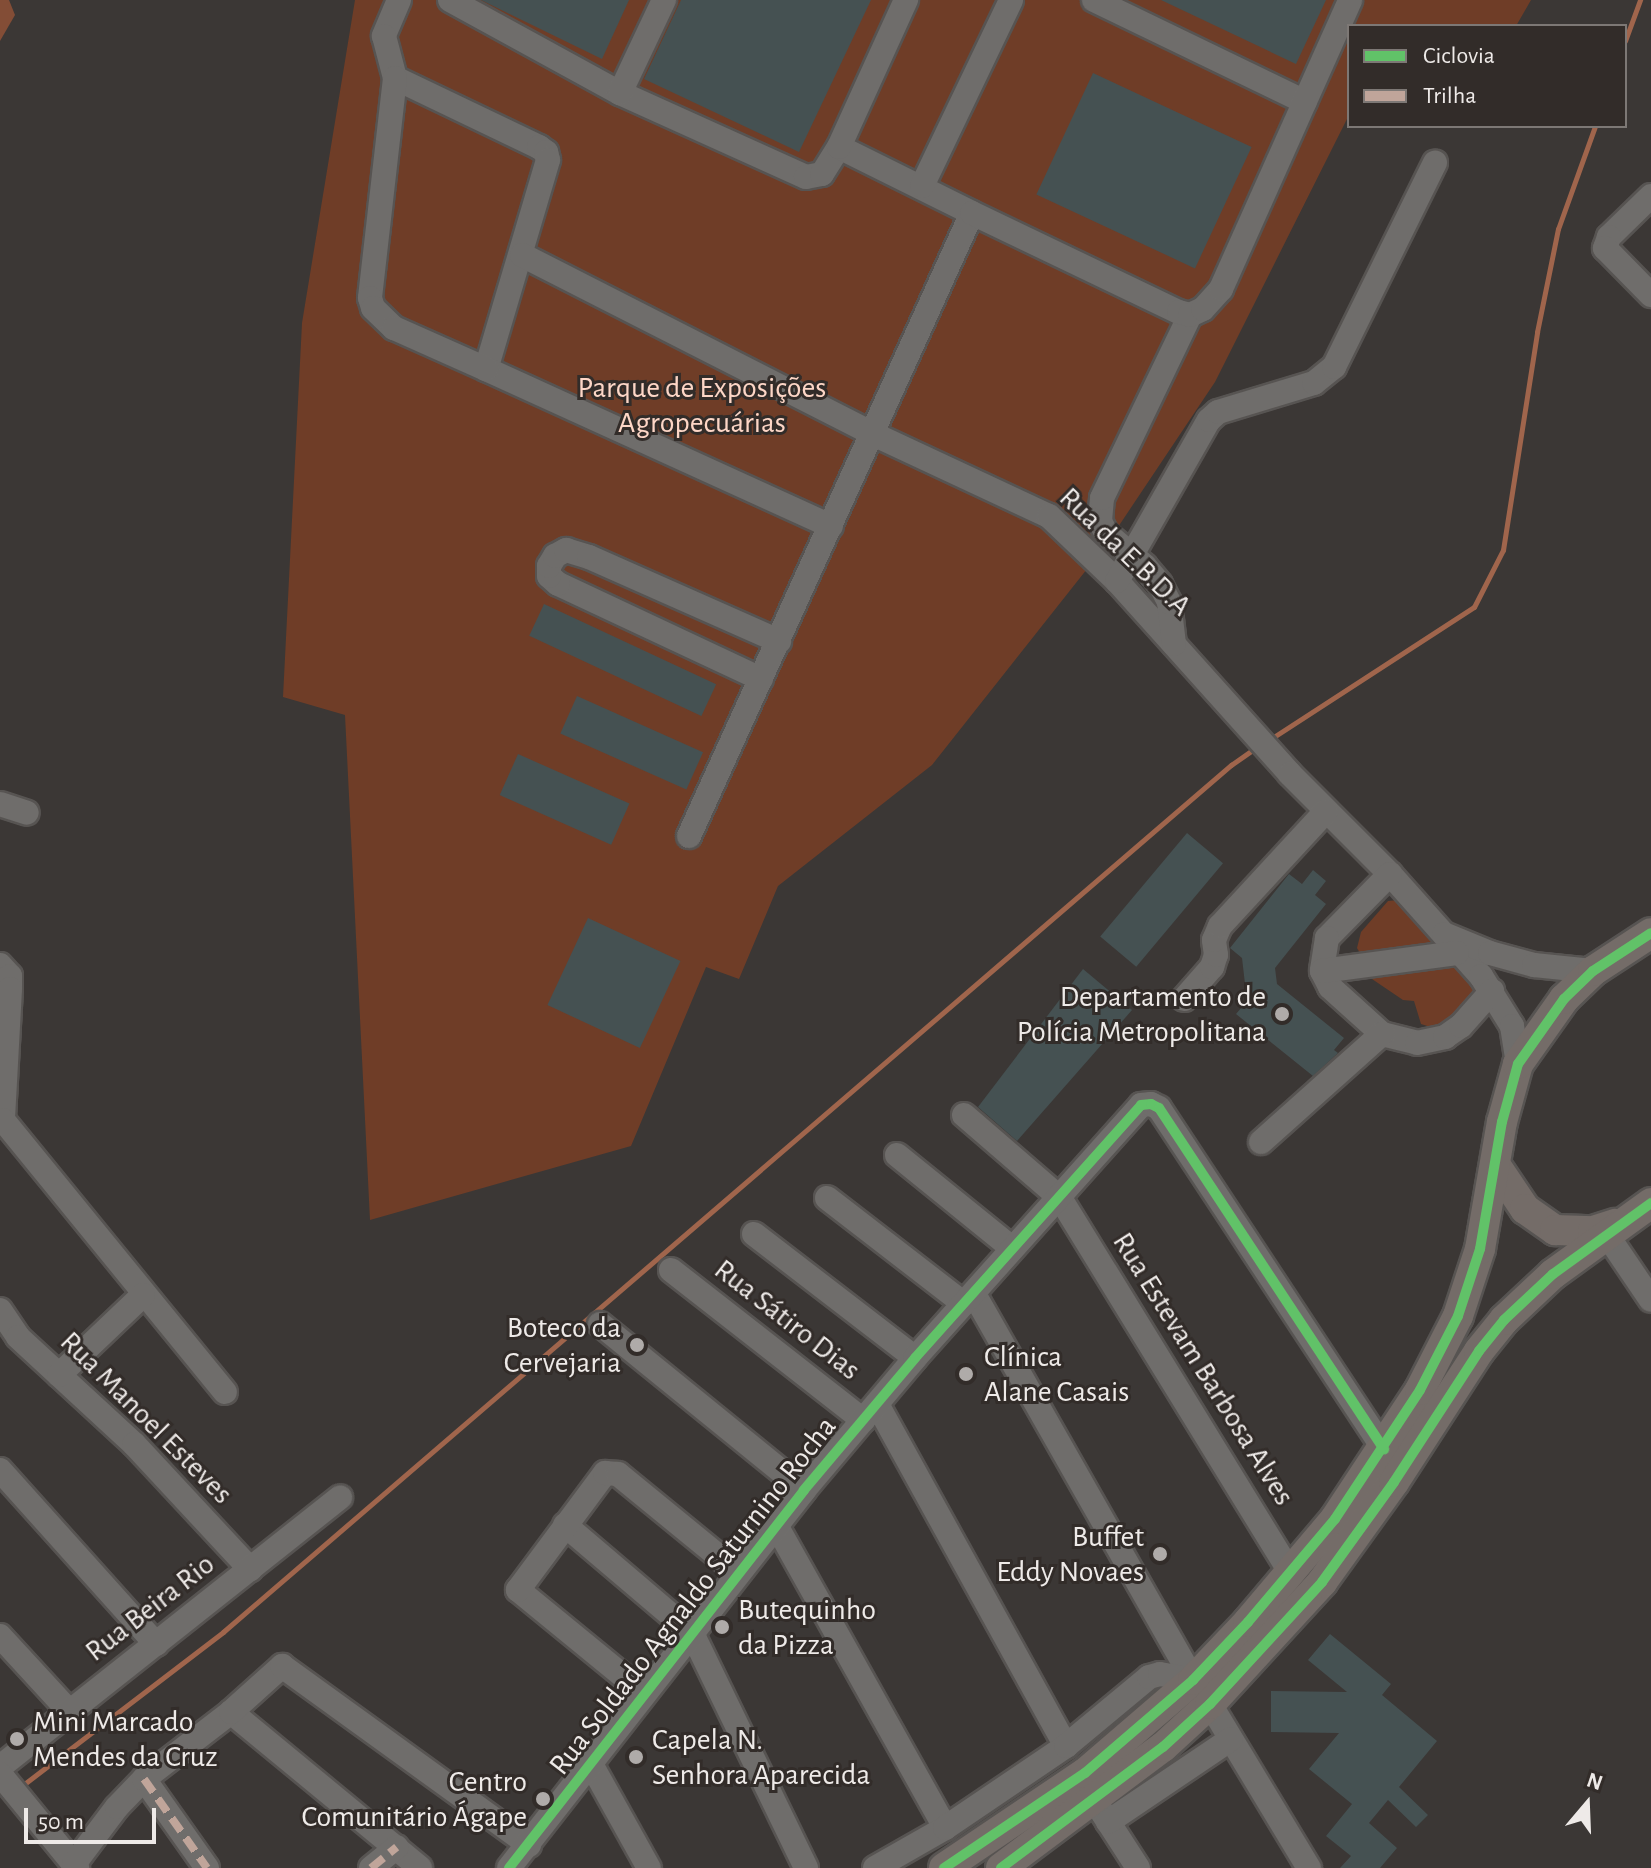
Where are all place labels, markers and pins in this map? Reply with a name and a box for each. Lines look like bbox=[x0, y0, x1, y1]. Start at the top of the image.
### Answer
place label: Departamento de Polícia Metropolitana bbox=[1017, 979, 1266, 1050]
marker: Departamento de Polícia Metropolitana bbox=[1273, 1005, 1291, 1023]
place label: Boteco da Cervejaria bbox=[504, 1310, 621, 1380]
marker: Boteco da Cervejaria bbox=[628, 1336, 646, 1354]
place label: Clínica Alane Casais bbox=[984, 1339, 1129, 1410]
marker: Clínica Alane Casais bbox=[955, 1363, 977, 1385]
place label: Buffet Eddy Novaes bbox=[996, 1519, 1144, 1590]
marker: Buffet Eddy Novaes bbox=[1151, 1545, 1169, 1563]
place label: Butequinho da Pizza bbox=[738, 1592, 876, 1662]
marker: Butequinho da Pizza bbox=[713, 1618, 731, 1636]
place label: Mini Marcado Mendes da Cruz bbox=[33, 1704, 217, 1774]
place label: Capela N. Senhora Aparecida bbox=[652, 1722, 870, 1792]
marker: Mini Marcado Mendes da Cruz bbox=[8, 1730, 26, 1748]
marker: Capela N. Senhora Aparecida bbox=[627, 1748, 645, 1766]
place label: Centro Comunitário Ágape bbox=[302, 1764, 527, 1834]
marker: Centro Comunitário Ágape bbox=[534, 1790, 552, 1808]

